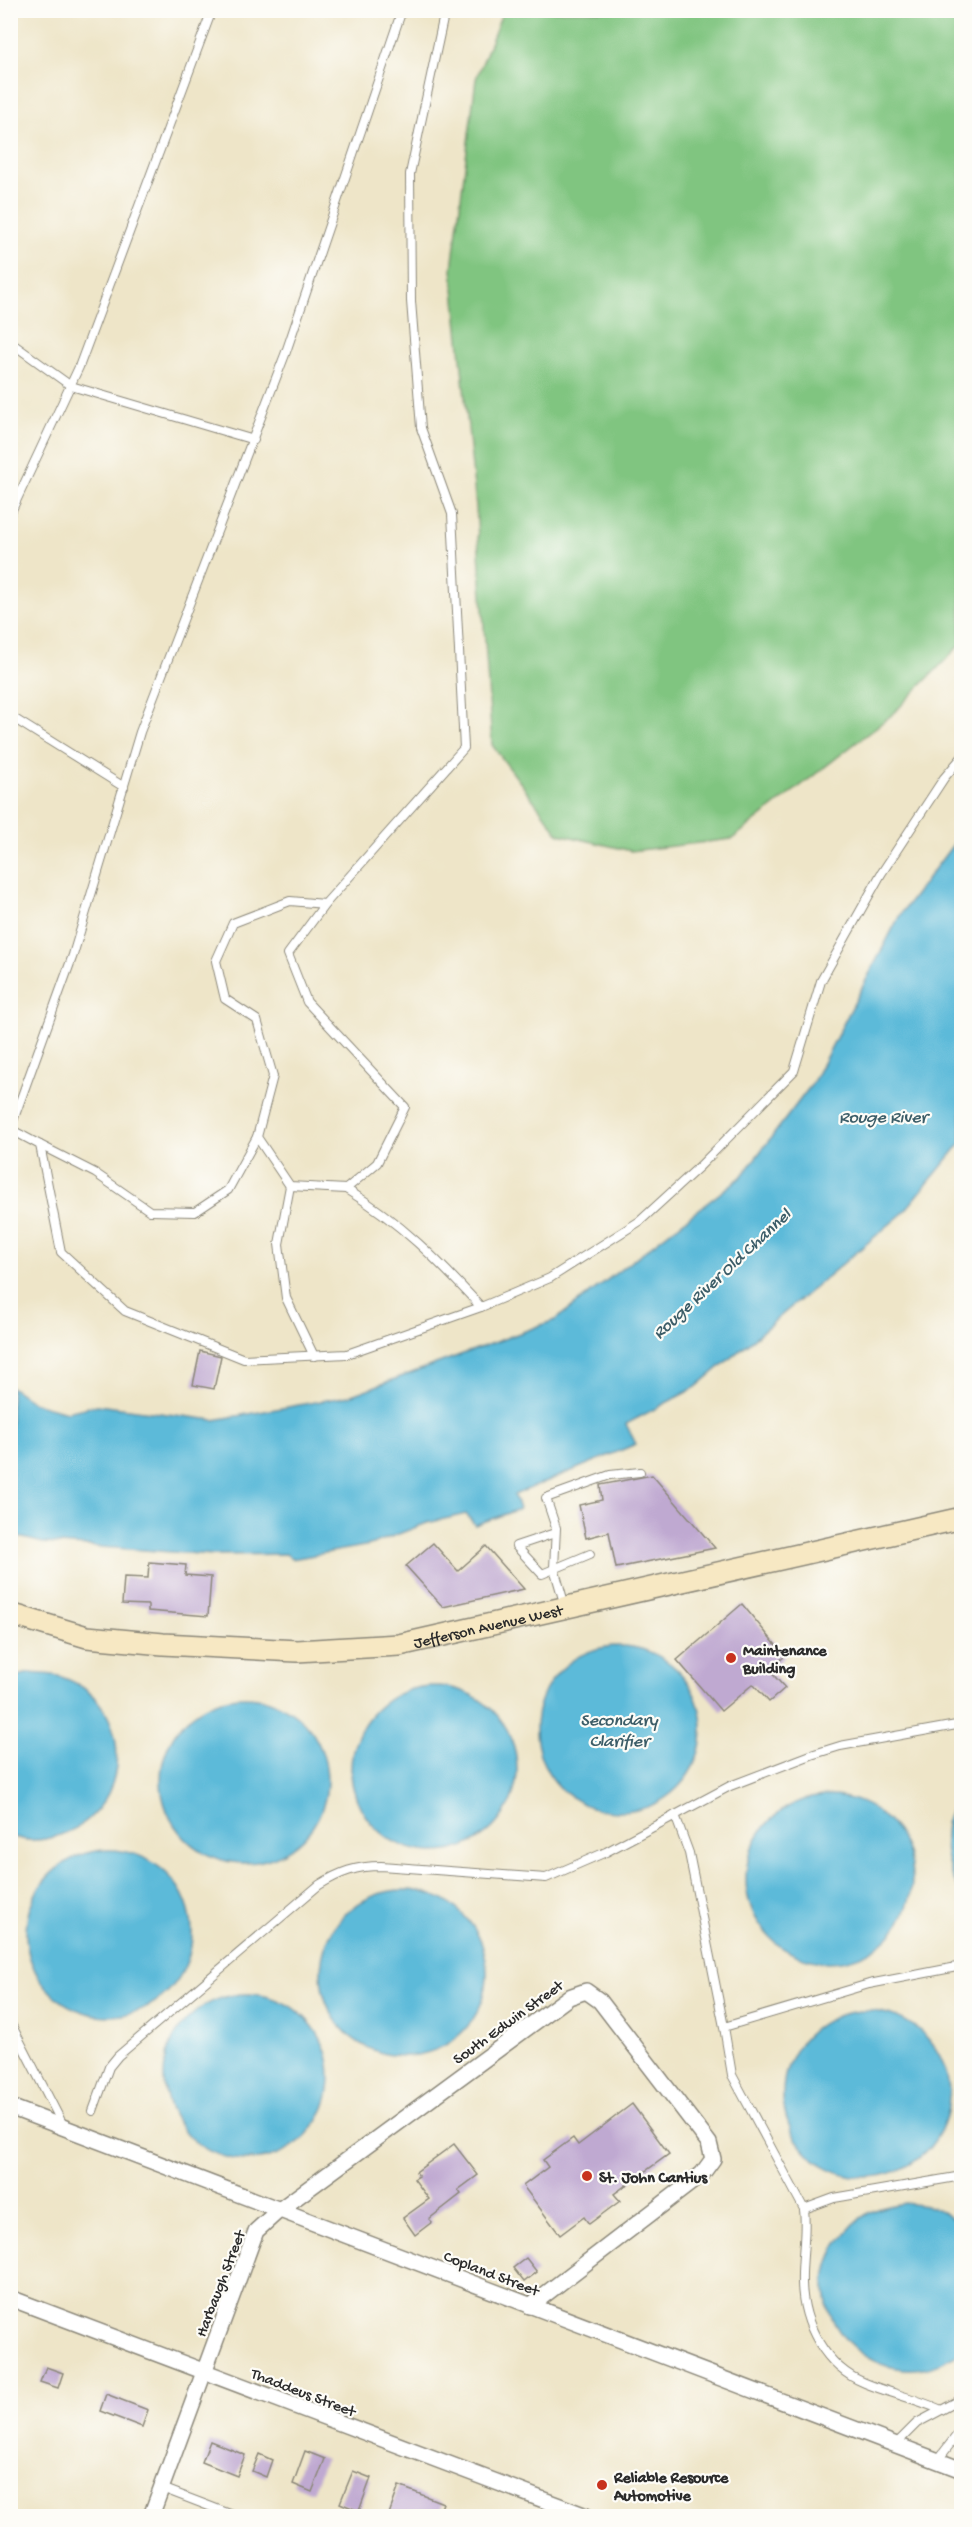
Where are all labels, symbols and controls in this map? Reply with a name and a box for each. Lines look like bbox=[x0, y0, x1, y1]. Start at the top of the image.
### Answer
water label: Rouge River bbox=[839, 1108, 931, 1129]
water label: Rouge River Old Channel bbox=[649, 1205, 797, 1344]
street label: Jefferson Avenue West bbox=[412, 1602, 566, 1654]
place label: Maintenance Building bbox=[742, 1643, 827, 1680]
marker: Maintenance Building bbox=[724, 1651, 738, 1665]
water label: Secondary Clarifier bbox=[580, 1711, 659, 1753]
street label: South Edwin Street bbox=[450, 1977, 569, 2070]
marker: St. John Cantius bbox=[580, 2169, 594, 2183]
place label: St. John Cantius bbox=[599, 2170, 708, 2189]
street label: Harbaugh Street bbox=[193, 2227, 252, 2340]
street label: Copland Street bbox=[440, 2248, 543, 2303]
street label: Thaddeus Street bbox=[247, 2365, 359, 2423]
place label: Reliable Resource Automotive bbox=[613, 2470, 729, 2507]
marker: Reliable Resource Automotive bbox=[595, 2478, 609, 2492]

